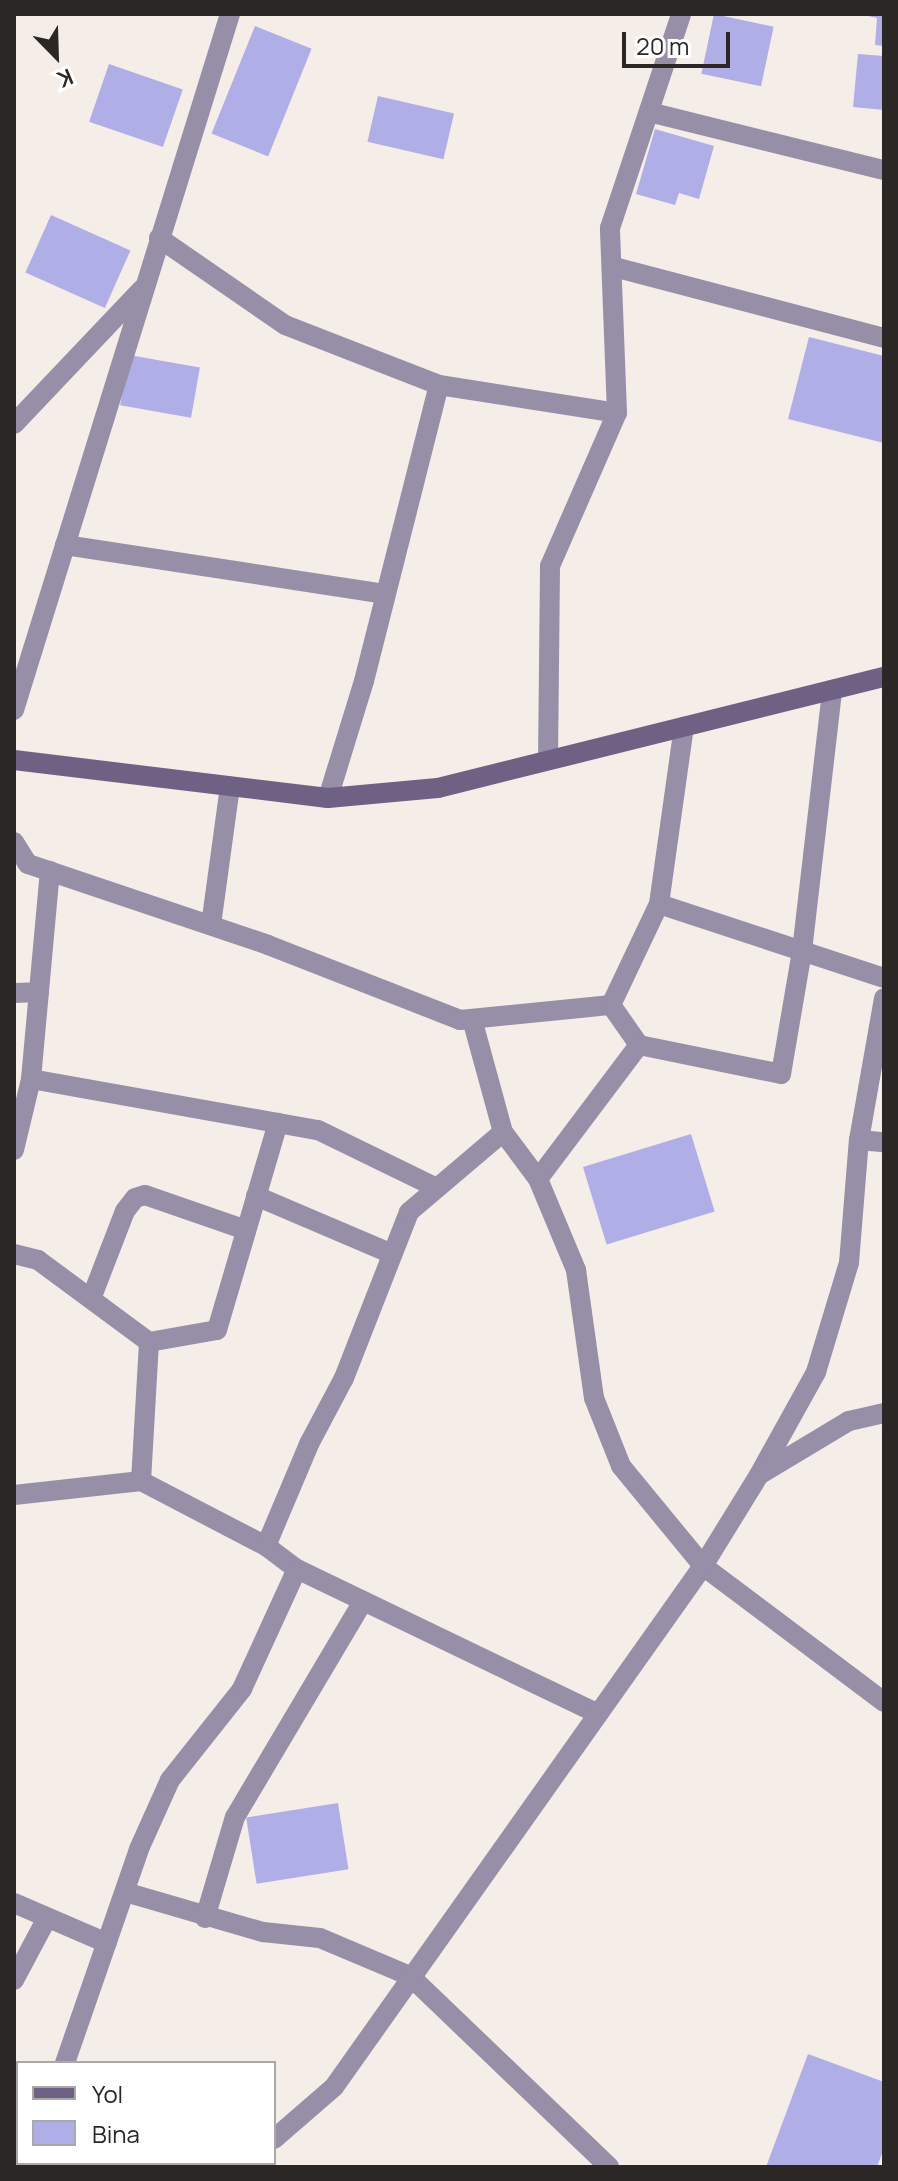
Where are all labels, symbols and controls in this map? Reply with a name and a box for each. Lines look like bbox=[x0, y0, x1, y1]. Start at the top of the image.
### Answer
north arrow bbox=[16, 16, 96, 96]
scale bar bbox=[626, 16, 734, 66]
text: 20 m bbox=[636, 29, 689, 62]
text: K bbox=[53, 62, 78, 95]
legend bbox=[16, 2061, 276, 2165]
text: Yol bbox=[92, 2077, 123, 2110]
text: Bina bbox=[92, 2117, 140, 2150]

